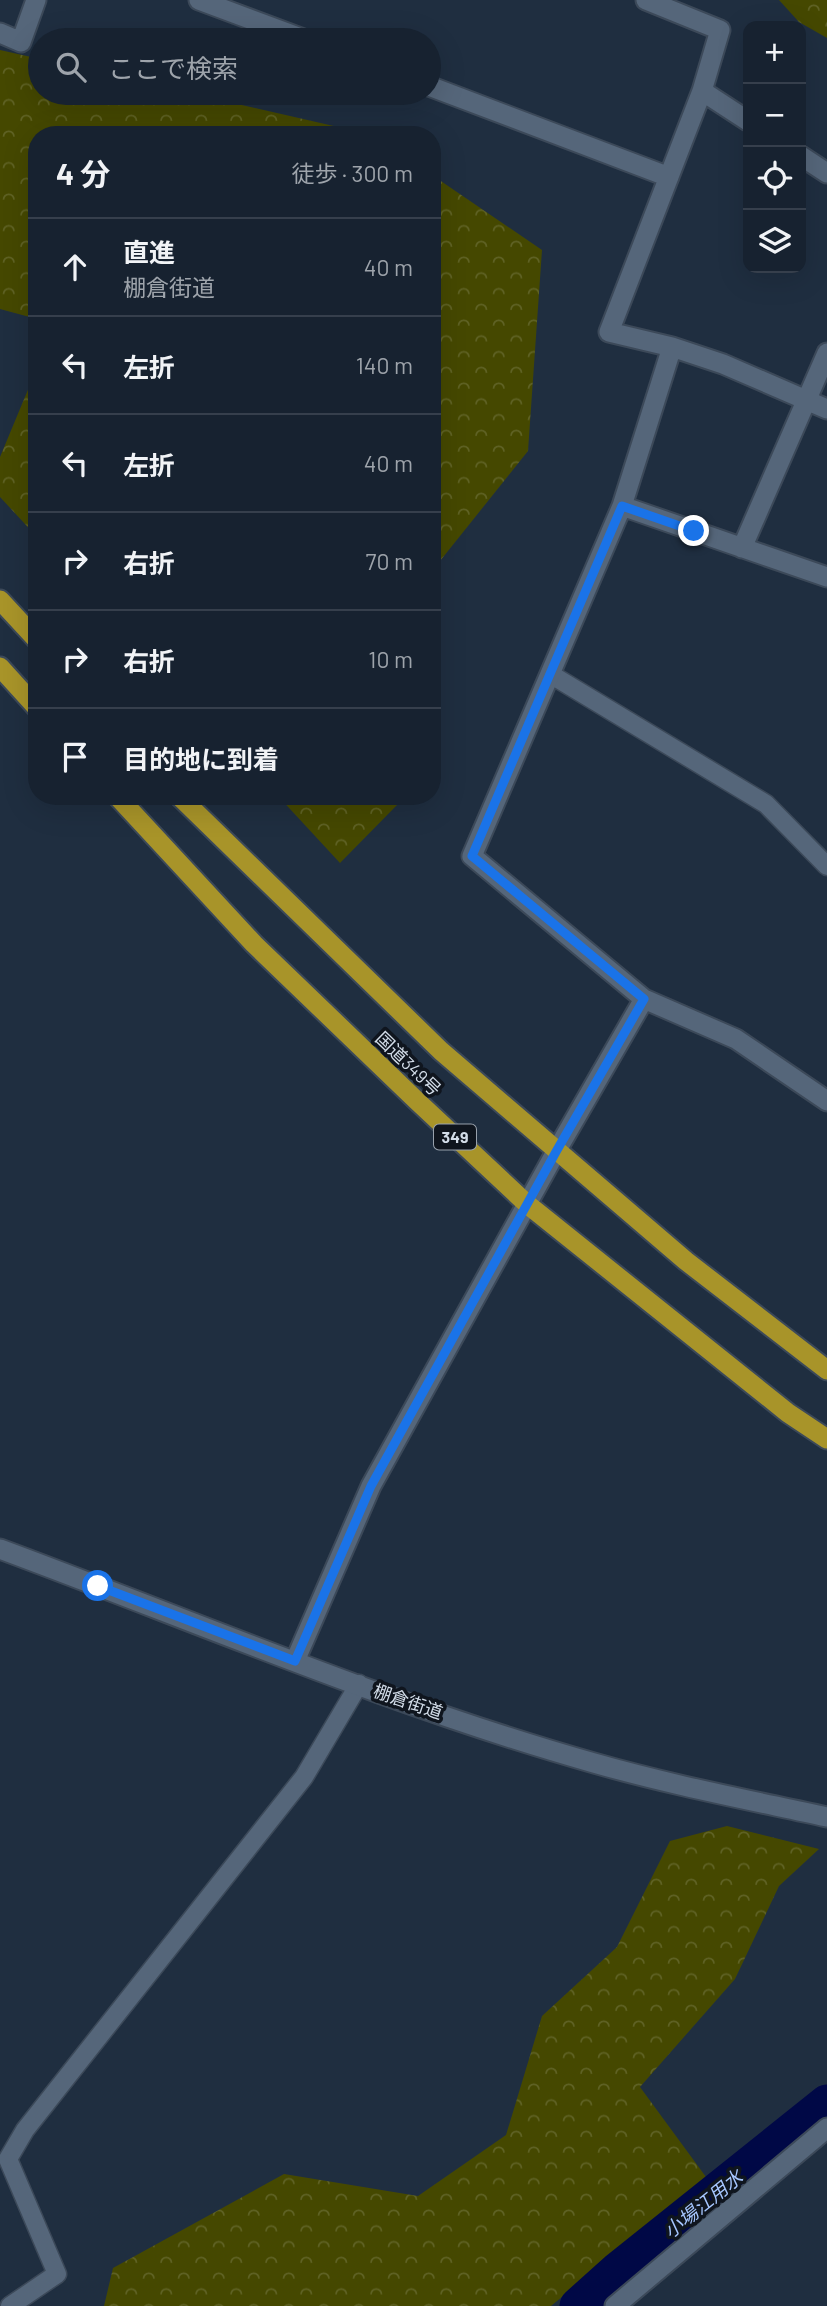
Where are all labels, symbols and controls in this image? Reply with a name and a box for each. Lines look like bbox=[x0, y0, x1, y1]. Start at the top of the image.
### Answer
map controls bbox=[743, 21, 806, 273]
button: + bbox=[743, 21, 806, 84]
search box bbox=[28, 28, 441, 105]
icon: search bbox=[52, 48, 90, 86]
text: ここで検索 bbox=[108, 52, 238, 83]
button: − bbox=[743, 84, 806, 147]
button: locate bbox=[743, 147, 806, 210]
text: 4 分 bbox=[56, 155, 110, 191]
text: 徒歩 · 300 m bbox=[292, 159, 413, 187]
button: layers bbox=[743, 210, 806, 273]
text: 直進 bbox=[123, 236, 175, 267]
icon: ahead bbox=[56, 248, 94, 286]
text: 40 m bbox=[364, 253, 413, 281]
text: 棚倉街道 bbox=[123, 273, 215, 301]
icon: left bbox=[56, 346, 94, 384]
text: 左折 bbox=[123, 351, 175, 382]
text: 140 m bbox=[356, 351, 413, 379]
icon: left bbox=[56, 444, 94, 482]
text: 左折 bbox=[123, 449, 175, 480]
text: 40 m bbox=[364, 449, 413, 477]
route end bbox=[678, 515, 709, 546]
icon: right bbox=[56, 542, 94, 580]
text: 右折 bbox=[123, 547, 175, 578]
text: 70 m bbox=[366, 547, 413, 575]
icon: right bbox=[56, 640, 94, 678]
text: 右折 bbox=[123, 645, 175, 676]
text: 10 m bbox=[368, 645, 413, 673]
icon: arrive bbox=[56, 738, 94, 776]
text: 目的地に到着 bbox=[123, 743, 279, 774]
street label: 国道349号 bbox=[371, 1027, 446, 1100]
road number: 349 bbox=[434, 1124, 476, 1149]
route start bbox=[82, 1570, 113, 1601]
street label: 棚倉街道 bbox=[371, 1679, 446, 1723]
water label: 小場江用水 bbox=[659, 2164, 748, 2242]

